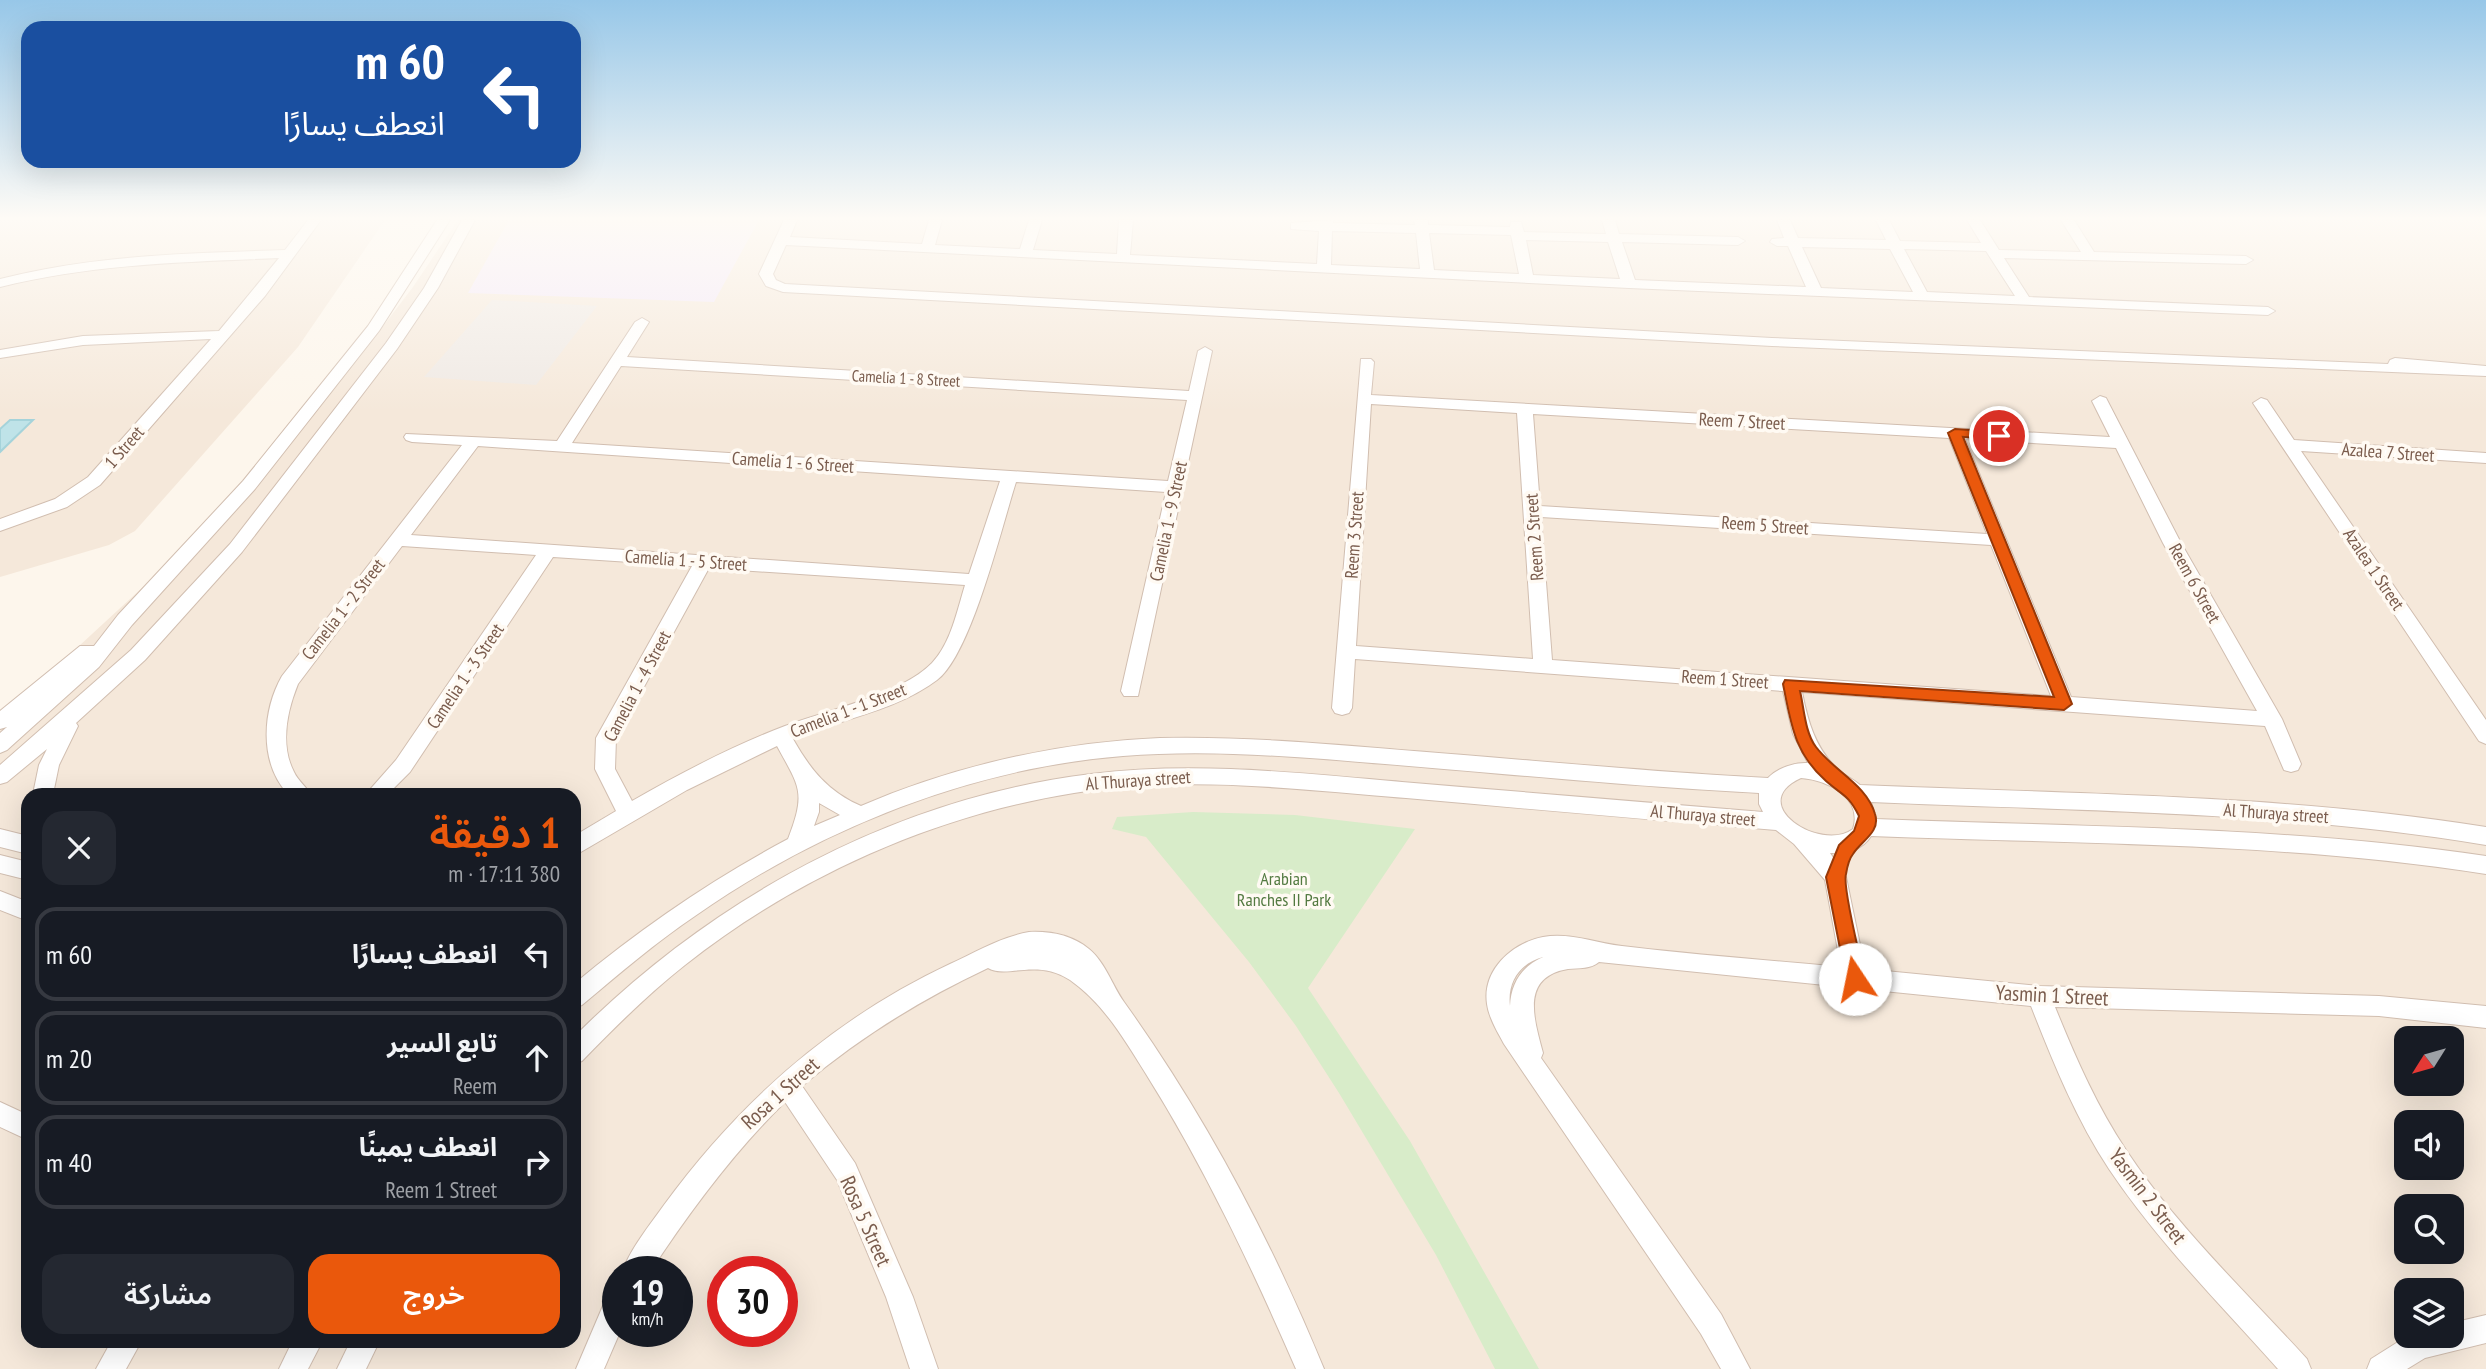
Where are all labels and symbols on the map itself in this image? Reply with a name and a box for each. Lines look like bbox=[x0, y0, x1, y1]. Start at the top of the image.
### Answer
street label: Camelia 1 - 8 Street bbox=[851, 365, 961, 391]
pin bbox=[1969, 406, 2029, 466]
street label: Reem 7 Street bbox=[1698, 407, 1786, 435]
street label: 1 Street bbox=[99, 421, 149, 473]
street label: Azalea 7 Street bbox=[2341, 437, 2435, 467]
street label: Camelia 1 - 6 Street bbox=[731, 446, 855, 478]
street label: Camelia 1 - 9 Street bbox=[1144, 459, 1192, 583]
street label: Reem 3 Street bbox=[1339, 491, 1369, 579]
street label: Reem 2 Street bbox=[1519, 493, 1549, 581]
street label: Reem 5 Street bbox=[1721, 510, 1809, 540]
street label: Azalea 1 Street bbox=[2338, 524, 2410, 614]
street label: Reem 6 Street bbox=[2164, 539, 2226, 627]
street label: Camelia 1 - 5 Street bbox=[624, 544, 748, 576]
street label: Camelia 1 - 2 Street bbox=[296, 554, 390, 664]
street label: Camelia 1 - 3 Street bbox=[421, 619, 509, 733]
street label: Camelia 1 - 4 Street bbox=[598, 627, 676, 745]
street label: Reem 1 Street bbox=[1681, 664, 1769, 694]
street label: Camelia 1 - 1 Street bbox=[787, 677, 909, 743]
street label: Al Thuraya street bbox=[1085, 765, 1191, 795]
street label: Al Thuraya street bbox=[2223, 798, 2329, 828]
street label: Al Thuraya street bbox=[1650, 799, 1757, 831]
park label: Arabian Ranches II Park bbox=[1237, 867, 1331, 911]
position arrow bbox=[1818, 942, 1892, 1016]
street label: Yasmin 1 Street bbox=[1995, 979, 2109, 1011]
north arrow bbox=[2394, 1026, 2464, 1096]
street label: Rosa 1 Street bbox=[735, 1051, 825, 1135]
street label: Yasmin 2 Street bbox=[2103, 1143, 2193, 1249]
street label: Rosa 5 Street bbox=[834, 1172, 898, 1270]
speed limit sign: 30 bbox=[707, 1256, 798, 1347]

